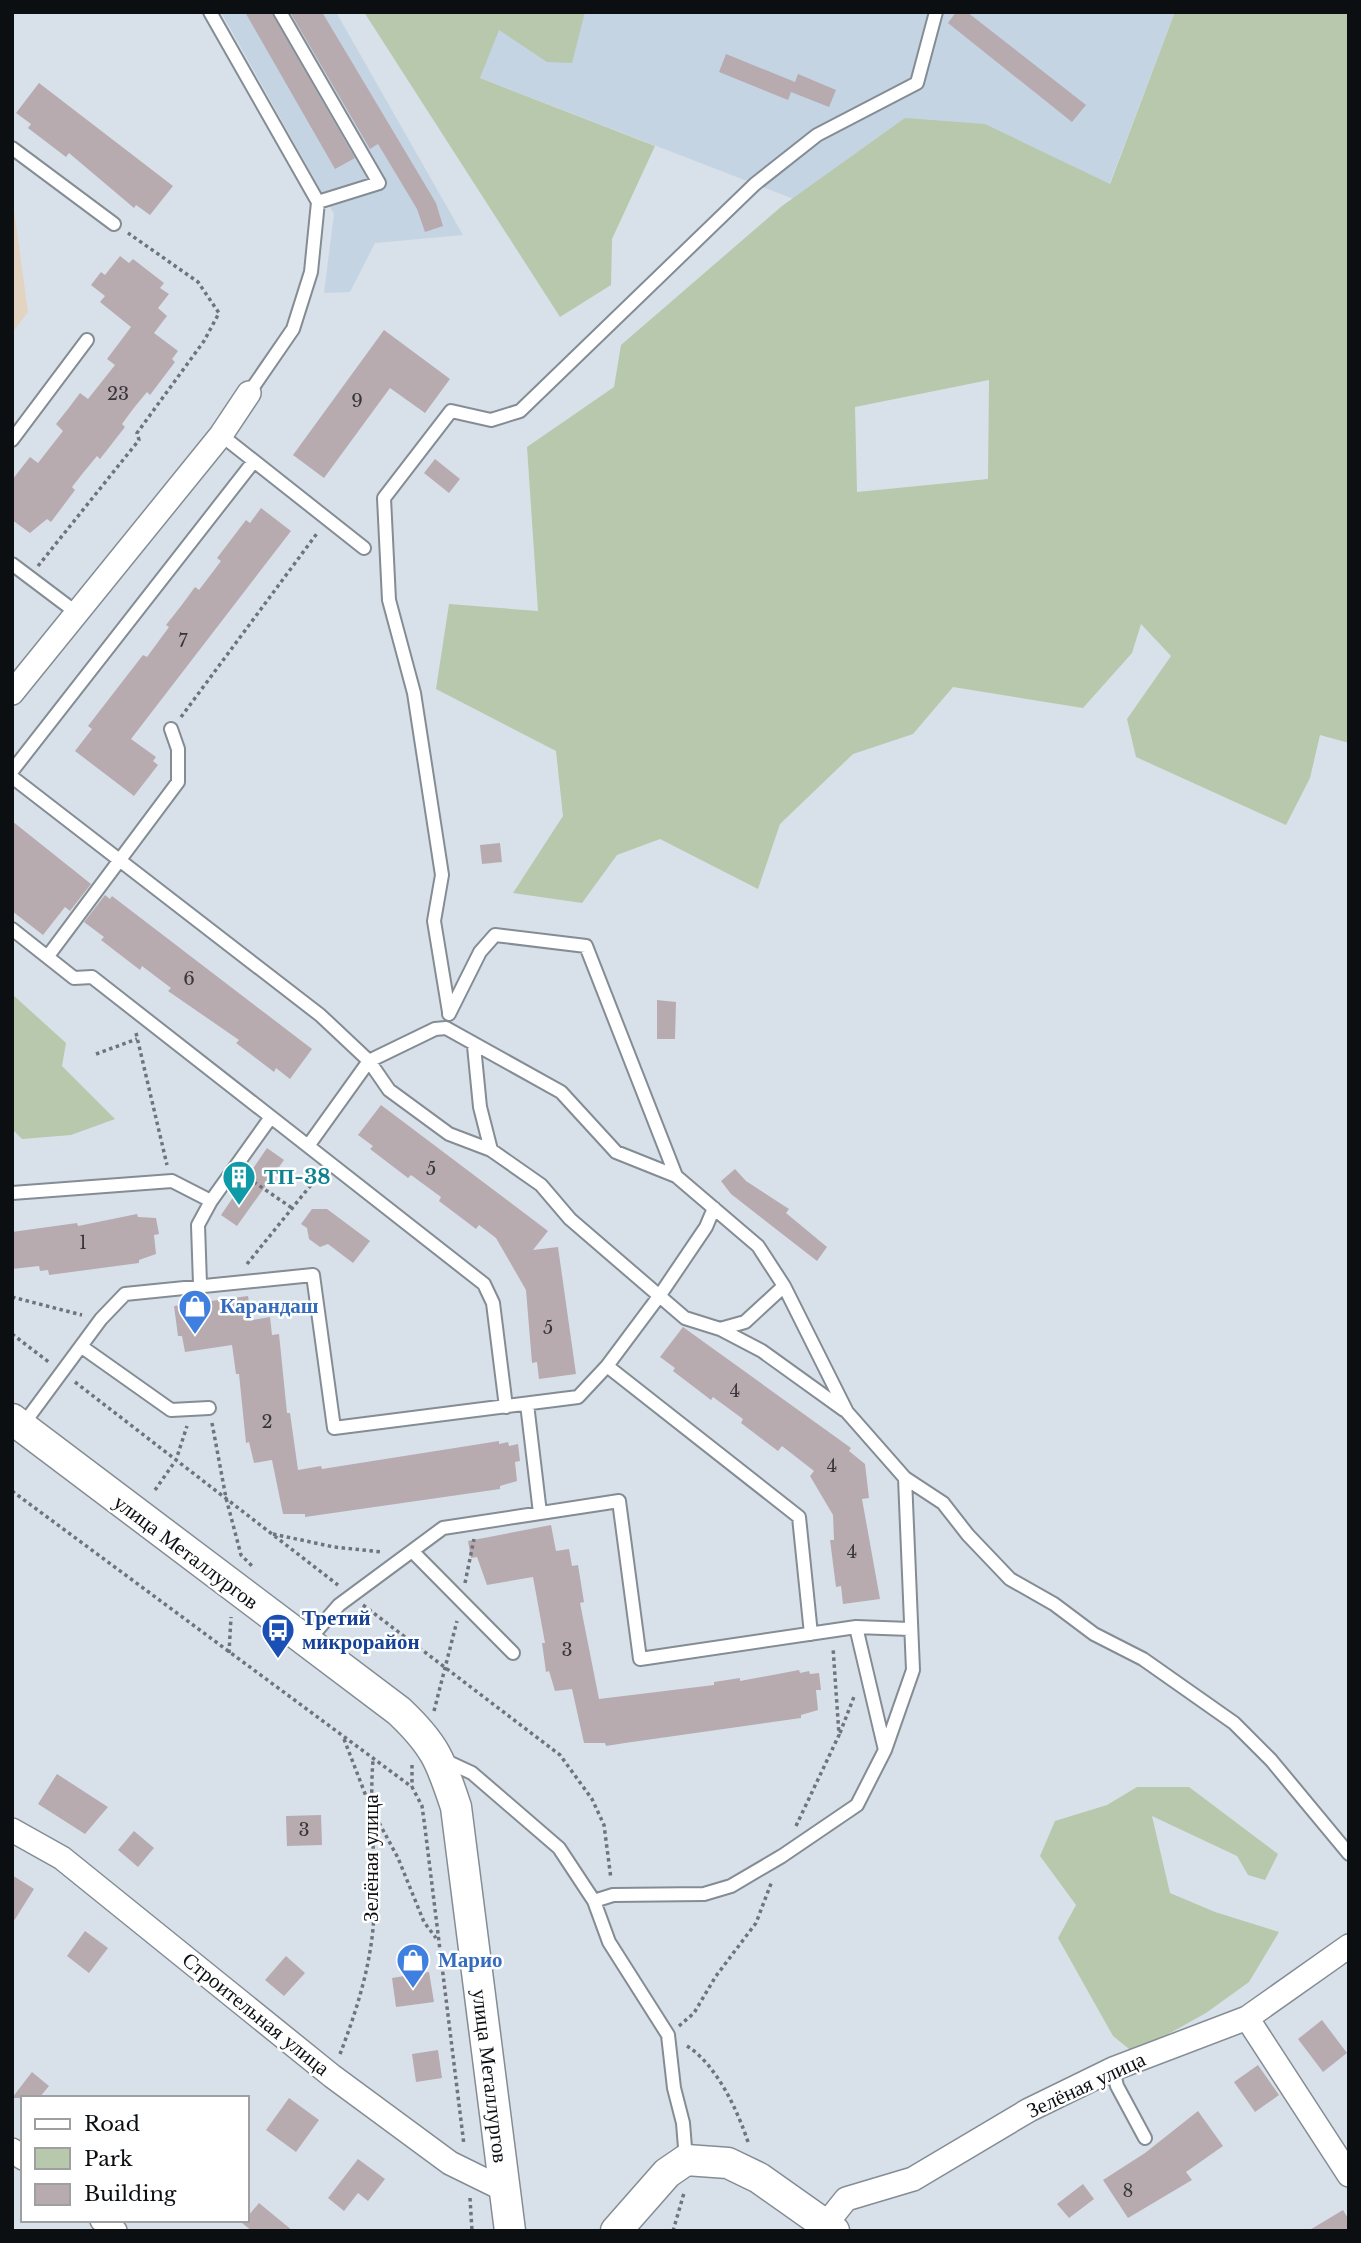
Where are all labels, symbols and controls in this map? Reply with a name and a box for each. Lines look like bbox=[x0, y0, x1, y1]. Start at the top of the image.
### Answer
house number: 23 bbox=[107, 383, 129, 405]
house number: 9 bbox=[351, 390, 363, 412]
house number: 7 bbox=[178, 630, 188, 652]
house number: 6 bbox=[183, 968, 195, 990]
building icon: ТП-38 bbox=[220, 1158, 258, 1207]
house number: 5 bbox=[426, 1158, 436, 1180]
place label: ТП-38 bbox=[264, 1164, 331, 1190]
house number: 1 bbox=[79, 1232, 87, 1254]
shop icon: Карандаш bbox=[176, 1287, 214, 1336]
place label: Карандаш bbox=[220, 1293, 319, 1319]
house number: 5 bbox=[543, 1317, 553, 1339]
house number: 4 bbox=[730, 1380, 740, 1402]
house number: 2 bbox=[261, 1411, 273, 1433]
house number: 4 bbox=[827, 1455, 837, 1477]
street label: улица Металлургов bbox=[108, 1489, 264, 1615]
house number: 4 bbox=[847, 1541, 857, 1563]
place label: Третий микрорайон bbox=[302, 1605, 420, 1655]
bus stop icon: Третий микрорайон bbox=[259, 1611, 297, 1660]
house number: 3 bbox=[561, 1639, 573, 1661]
street label: Зелёная улица bbox=[358, 1793, 384, 1922]
house number: 3 bbox=[298, 1819, 310, 1841]
shop icon: Марио bbox=[394, 1941, 432, 1990]
street label: Строительная улица bbox=[177, 1947, 335, 2082]
place label: Марио bbox=[438, 1947, 503, 1973]
street label: улица Металлургов bbox=[466, 1988, 514, 2165]
street label: Зелёная улица bbox=[1023, 2046, 1150, 2124]
legend bbox=[21, 2096, 248, 2222]
text: Road bbox=[84, 2111, 140, 2137]
text: Park bbox=[84, 2146, 133, 2172]
house number: 8 bbox=[1123, 2180, 1133, 2202]
text: Building bbox=[84, 2181, 177, 2207]

